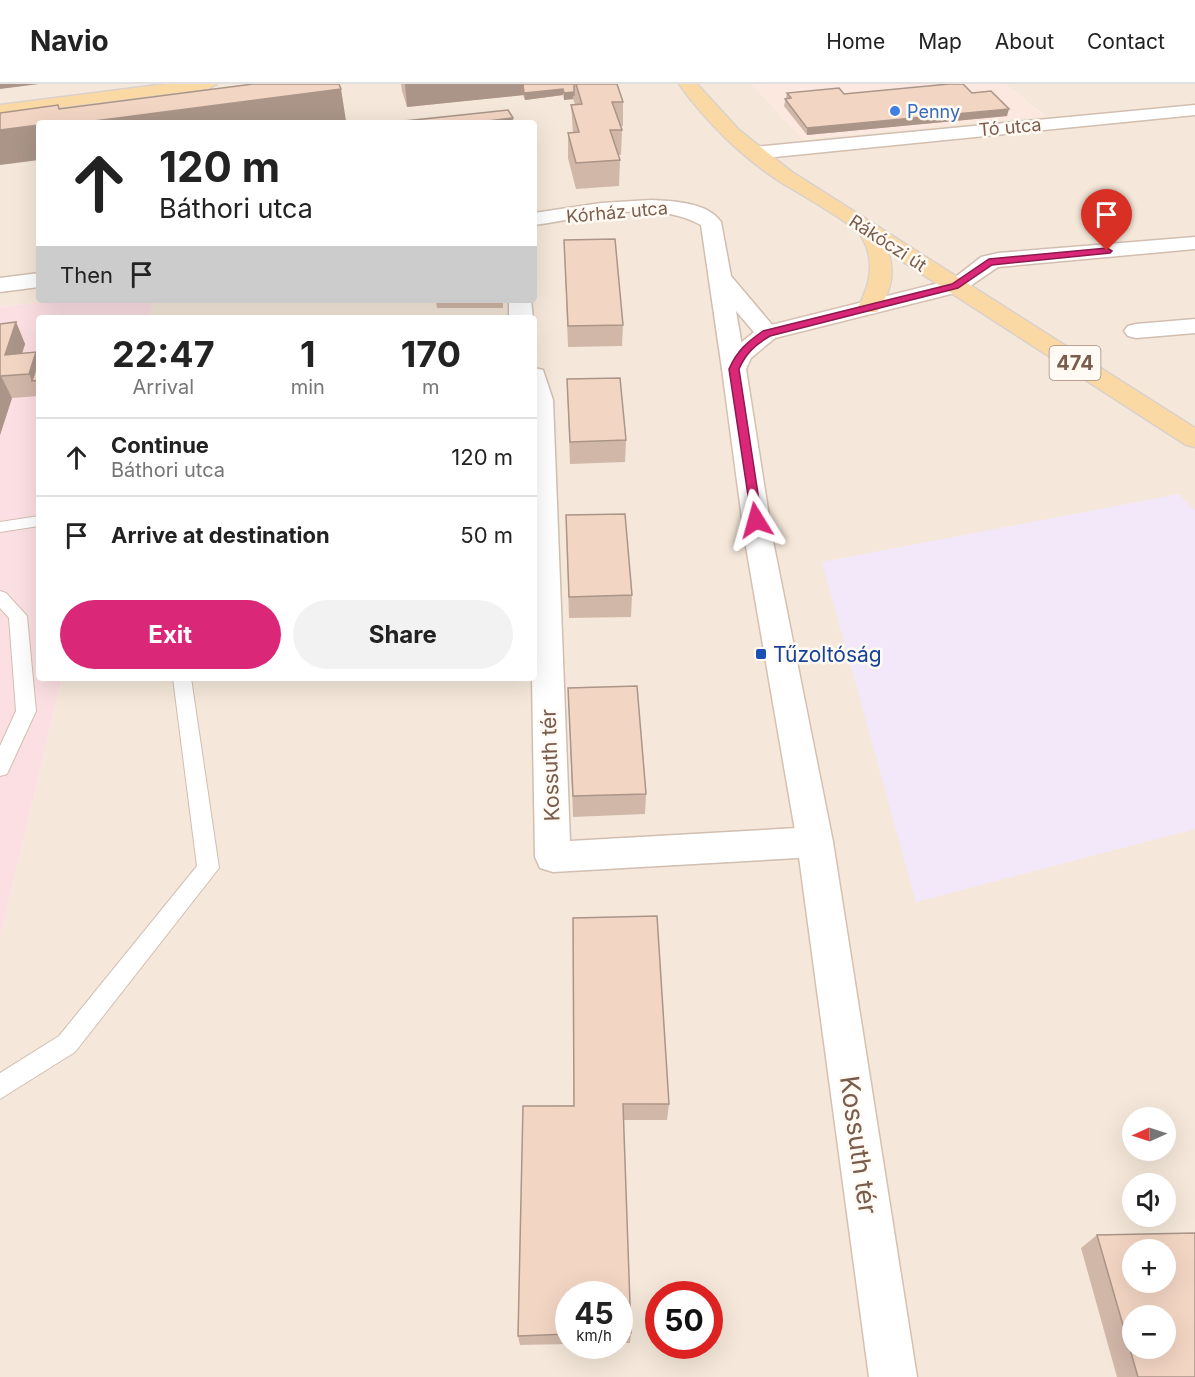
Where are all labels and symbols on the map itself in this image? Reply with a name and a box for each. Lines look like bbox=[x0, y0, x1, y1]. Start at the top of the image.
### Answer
place label: Penny bbox=[907, 101, 960, 122]
marker: Penny bbox=[888, 104, 902, 118]
street label: Tó utca bbox=[978, 114, 1042, 140]
pin bbox=[1081, 189, 1132, 251]
street label: Kórház utca bbox=[565, 197, 669, 227]
street label: Rákóczi út bbox=[845, 210, 931, 276]
road number: 474 bbox=[1050, 346, 1100, 380]
position arrow bbox=[724, 488, 788, 552]
place label: Tűzoltóság bbox=[773, 642, 882, 667]
marker: Tűzoltóság bbox=[754, 647, 768, 661]
street label: Kossuth tér bbox=[536, 708, 564, 822]
street label: Kossuth tér bbox=[834, 1074, 884, 1216]
north arrow bbox=[1122, 1107, 1176, 1161]
speed limit sign: 50 bbox=[645, 1281, 723, 1359]

